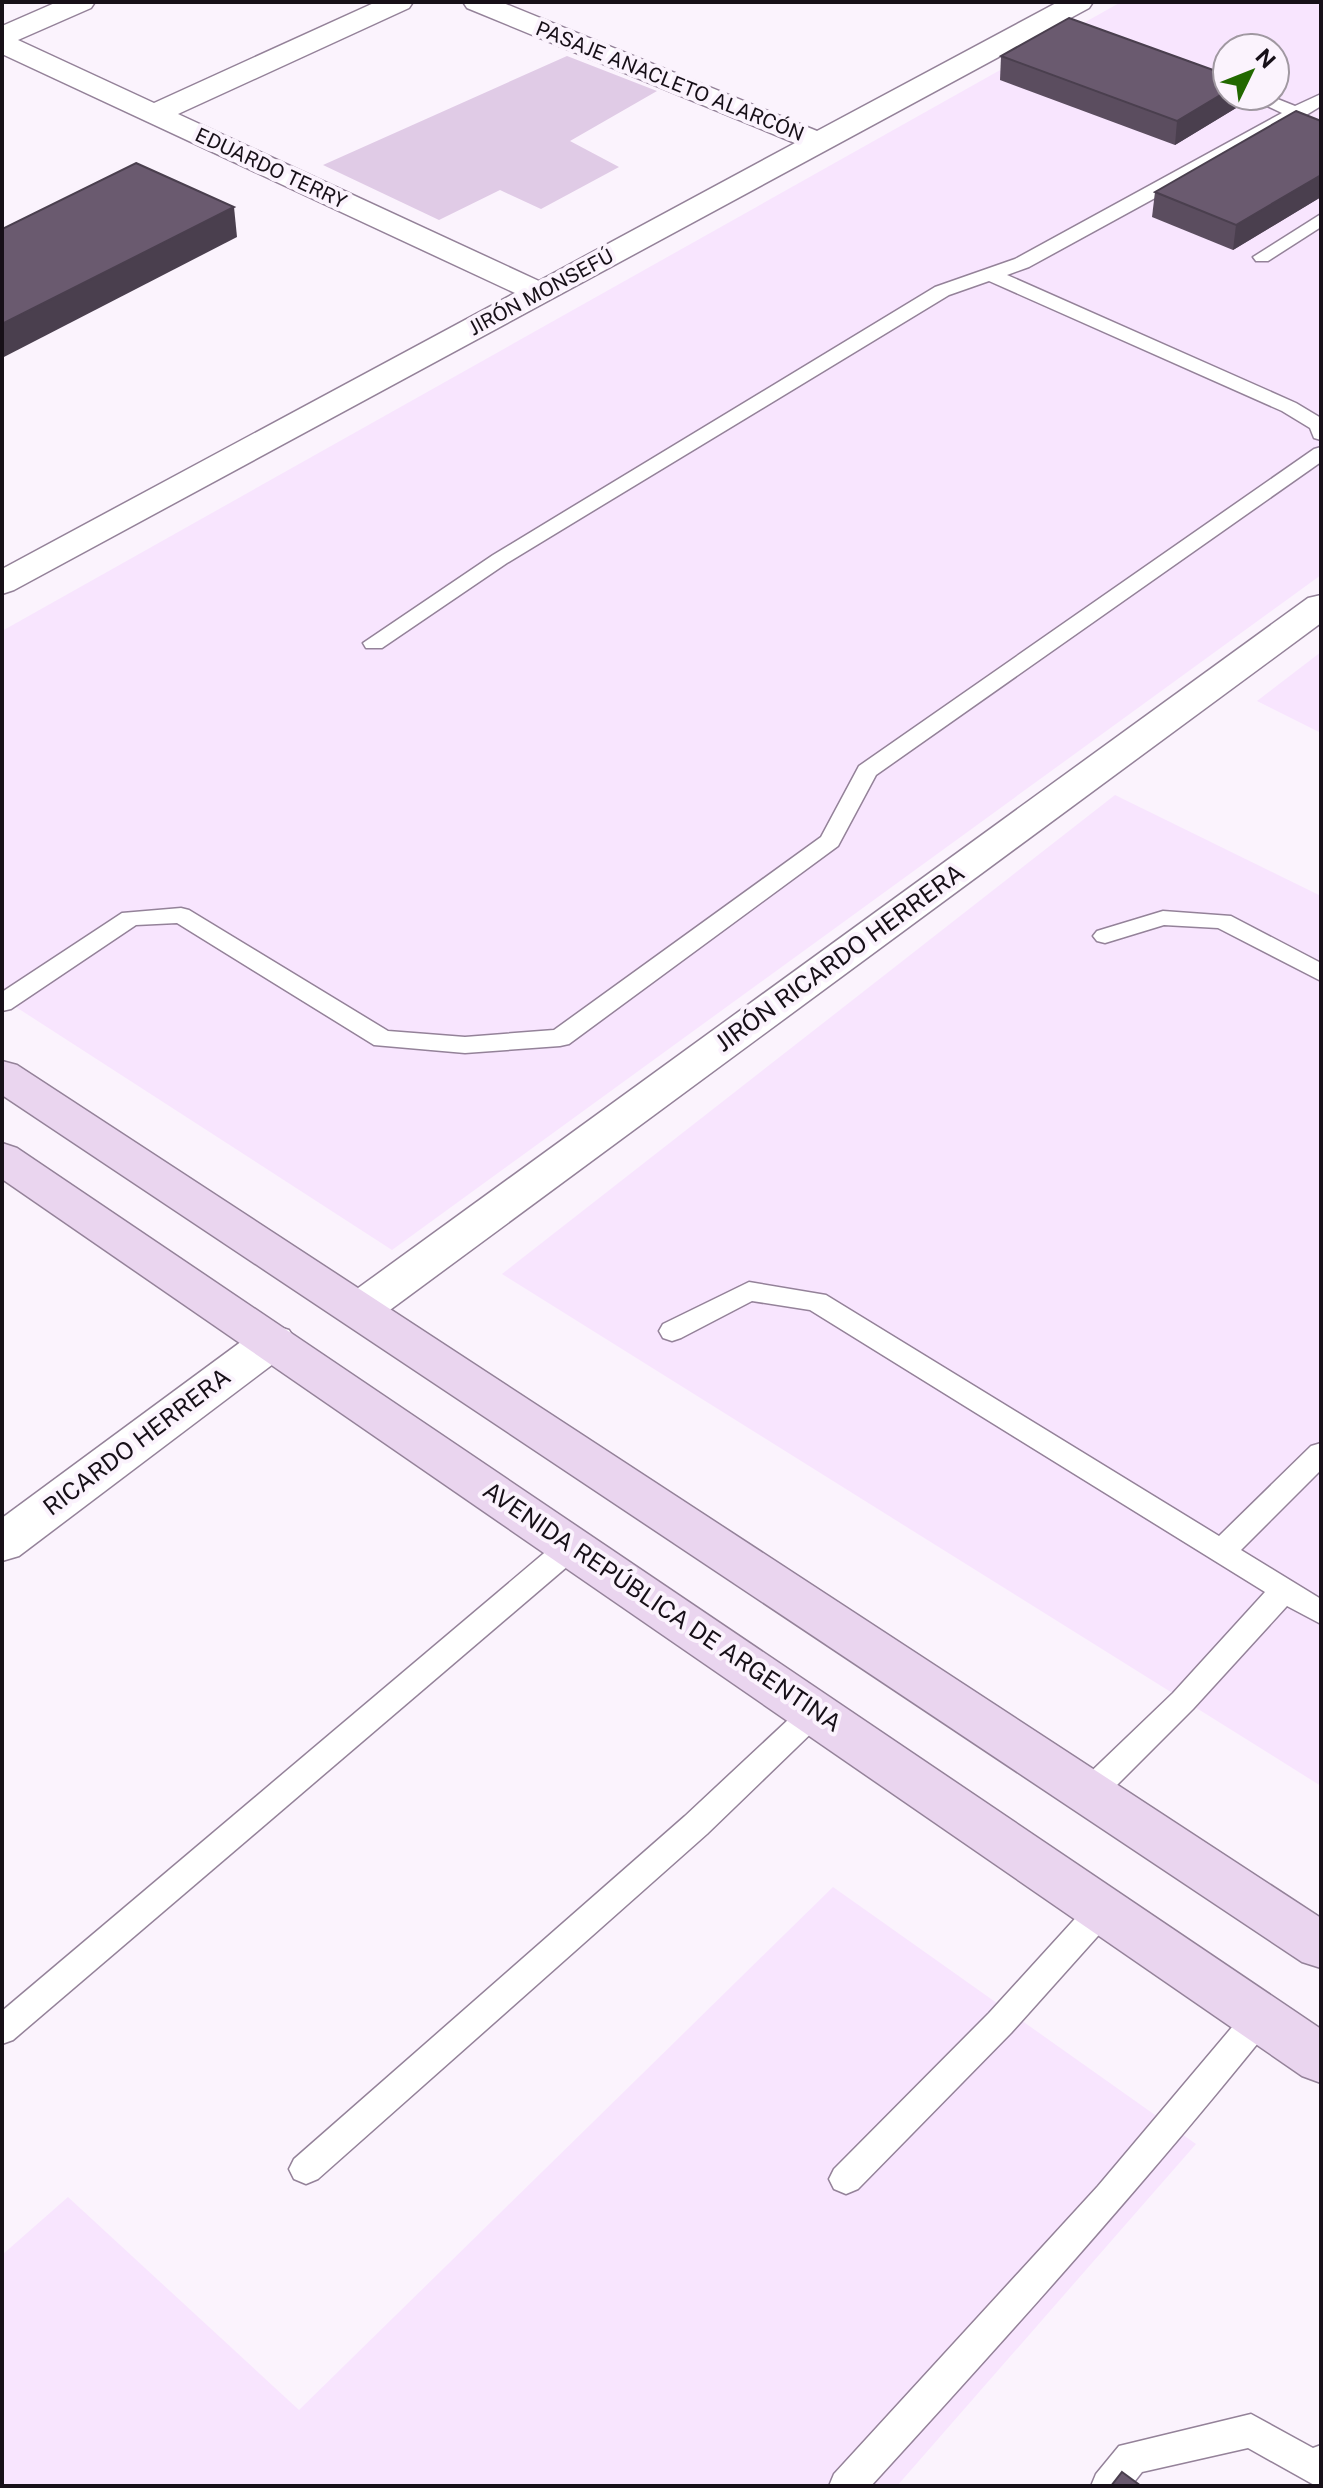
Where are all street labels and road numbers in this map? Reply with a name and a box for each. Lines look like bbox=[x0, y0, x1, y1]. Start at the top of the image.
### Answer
street label: PASAJE ANACLETO ALARCÓN bbox=[532, 15, 808, 146]
street label: EDUARDO TERRY bbox=[191, 122, 351, 214]
street label: JIRÓN MONSEFÚ bbox=[464, 243, 618, 340]
street label: JIRÓN RICARDO HERRERA bbox=[710, 858, 969, 1057]
street label: RICARDO HERRERA bbox=[37, 1362, 235, 1521]
street label: AVENIDA REPÚBLICA DE ARGENTINA bbox=[478, 1475, 847, 1737]

